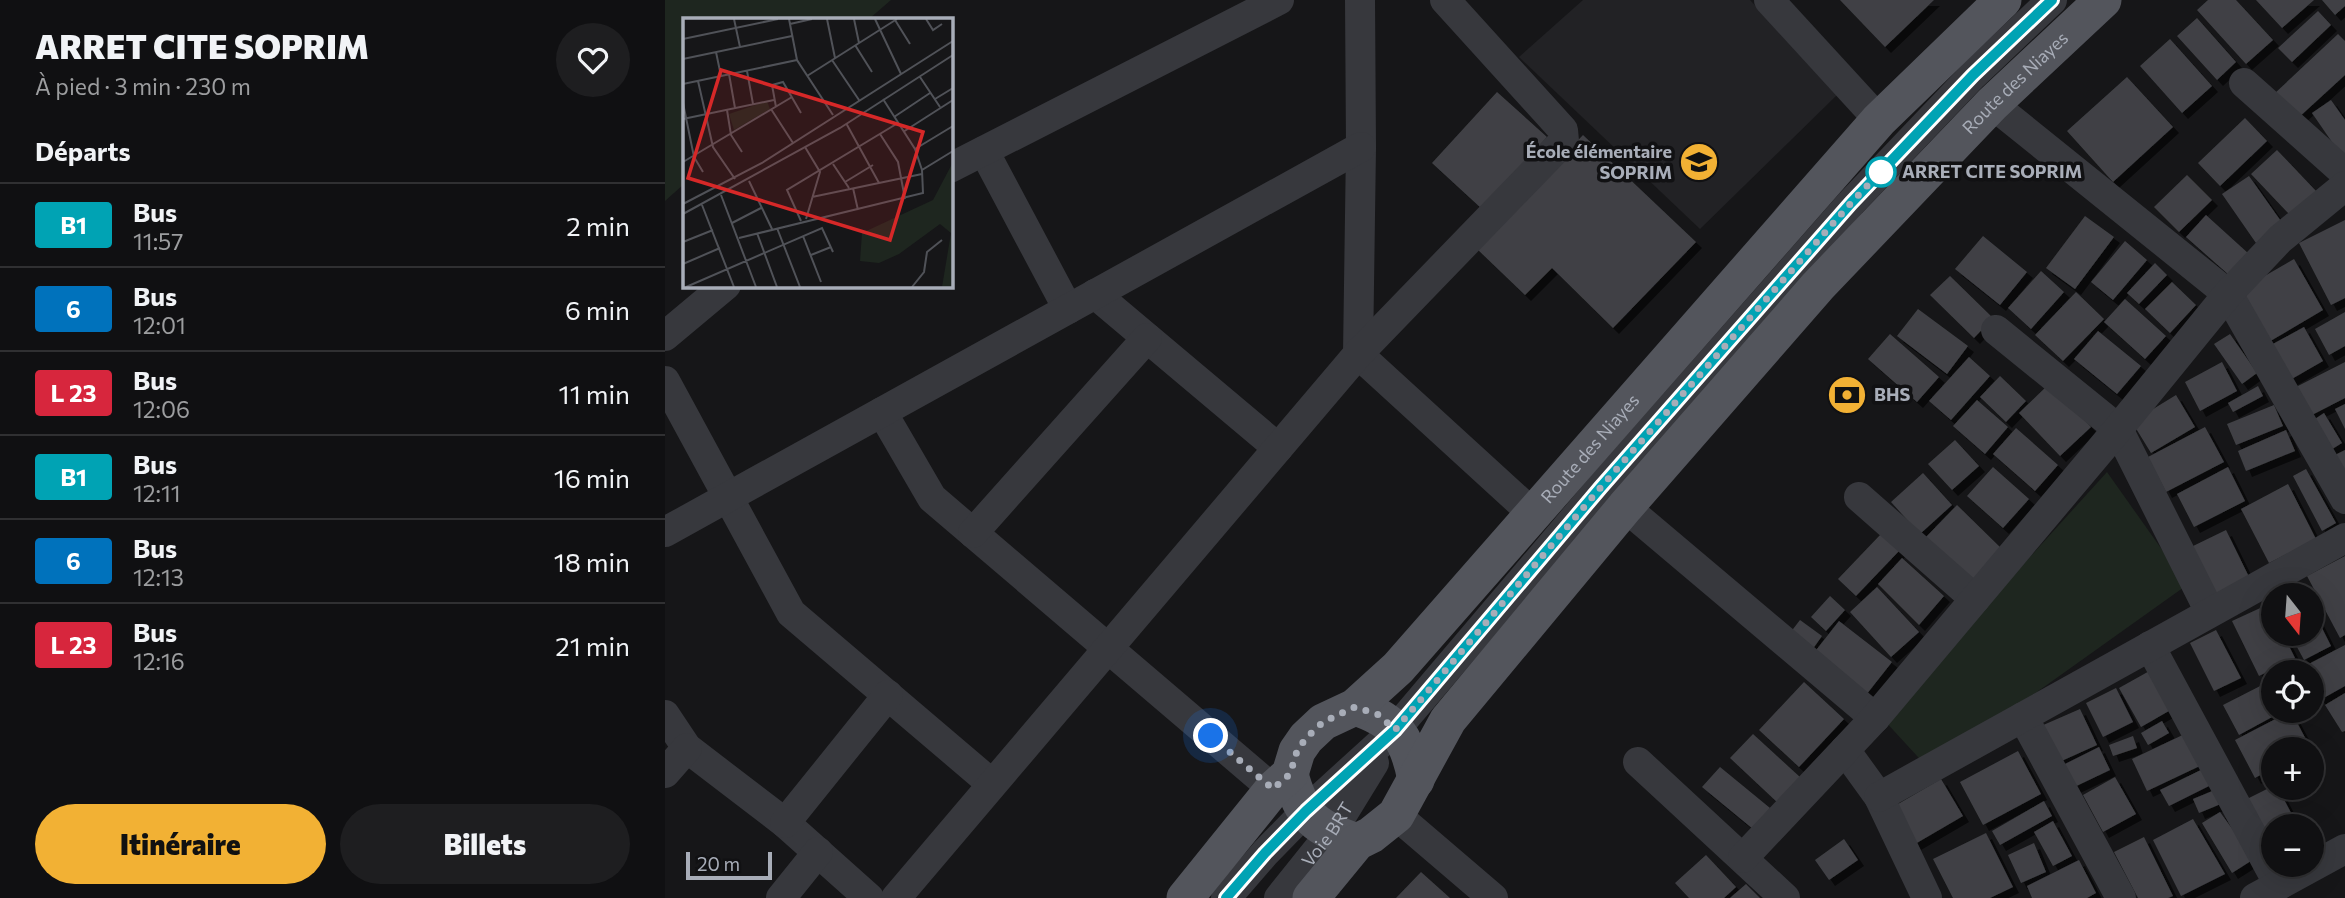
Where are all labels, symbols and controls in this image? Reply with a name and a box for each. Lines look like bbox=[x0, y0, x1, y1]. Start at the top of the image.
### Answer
inset map bbox=[683, 18, 952, 287]
button: heart bbox=[556, 23, 630, 97]
text: ARRET CITE SOPRIM bbox=[35, 25, 369, 66]
street label: Route des Niayes bbox=[1957, 27, 2072, 138]
text: À pied · 3 min · 230 m bbox=[35, 72, 251, 100]
text: Départs bbox=[35, 135, 131, 166]
place label: École élémentaire SOPRIM bbox=[1526, 140, 1672, 183]
school or university icon: École élémentaire SOPRIM bbox=[1678, 141, 1720, 183]
marker: ARRET CITE SOPRIM bbox=[1866, 157, 1896, 187]
place label: ARRET CITE SOPRIM bbox=[1902, 160, 2082, 182]
text: Bus bbox=[133, 196, 177, 227]
text: B1 bbox=[60, 210, 87, 239]
text: 2 min bbox=[566, 210, 630, 241]
text: 11:57 bbox=[133, 227, 183, 255]
text: Bus bbox=[133, 280, 177, 311]
text: 6 bbox=[66, 294, 81, 323]
text: 6 min bbox=[565, 294, 630, 325]
text: 12:01 bbox=[133, 311, 186, 339]
text: Bus bbox=[133, 364, 177, 395]
bank icon: BHS bbox=[1826, 374, 1868, 416]
text: L 23 bbox=[50, 378, 97, 407]
text: 11 min bbox=[559, 378, 630, 409]
place label: BHS bbox=[1874, 383, 1910, 405]
street label: Route des Niayes bbox=[1536, 389, 1643, 507]
text: 12:06 bbox=[133, 395, 190, 423]
text: Bus bbox=[133, 448, 177, 479]
text: B1 bbox=[60, 462, 87, 491]
text: 16 min bbox=[554, 462, 630, 493]
text: 12:11 bbox=[133, 479, 181, 507]
text: Bus bbox=[133, 532, 177, 563]
text: 6 bbox=[66, 546, 81, 575]
text: 18 min bbox=[554, 546, 630, 577]
text: 12:13 bbox=[133, 563, 184, 591]
north arrow bbox=[2261, 583, 2324, 646]
map controls bbox=[2261, 583, 2324, 877]
text: Bus bbox=[133, 616, 177, 647]
text: L 23 bbox=[50, 630, 97, 659]
text: 21 min bbox=[555, 630, 630, 661]
text: 12:16 bbox=[133, 647, 185, 675]
button: locate bbox=[2261, 660, 2324, 723]
your location bbox=[1193, 718, 1228, 753]
button: + bbox=[2261, 737, 2324, 800]
street label: Voie BRT bbox=[1296, 798, 1357, 871]
button: Itinéraire bbox=[35, 804, 326, 884]
button: Billets bbox=[340, 804, 630, 884]
button: − bbox=[2261, 814, 2324, 877]
scale bar bbox=[686, 849, 772, 881]
text: 20 m bbox=[697, 852, 740, 875]

